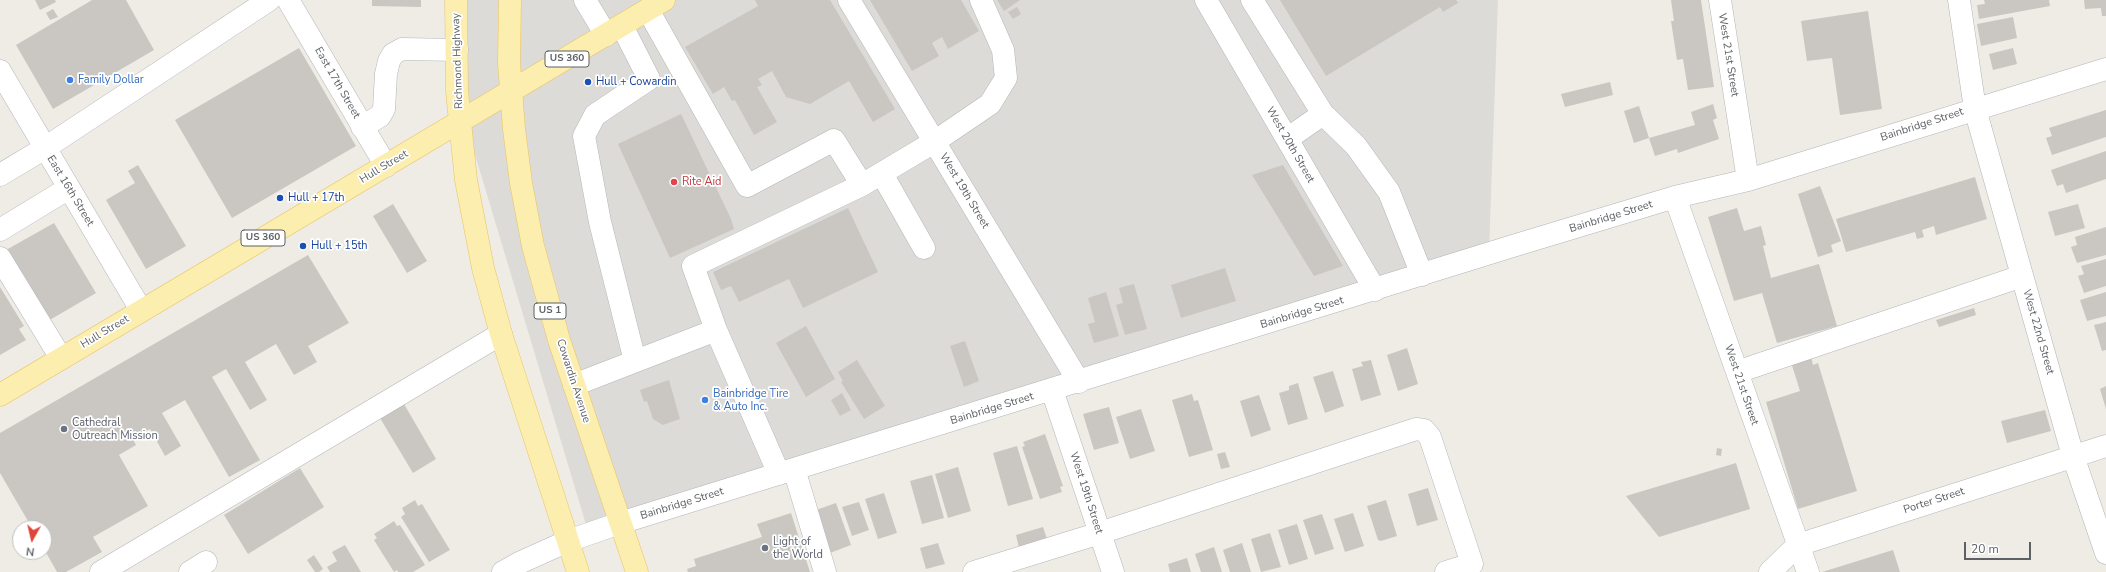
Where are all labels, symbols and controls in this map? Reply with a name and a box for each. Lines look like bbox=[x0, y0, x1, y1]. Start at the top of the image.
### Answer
street label: West 21st Street bbox=[1715, 12, 1741, 98]
street label: Richmond Highway bbox=[450, 13, 466, 109]
street label: East 17th Street bbox=[311, 45, 363, 121]
road number: US 360 bbox=[545, 51, 589, 67]
place label: Family Dollar bbox=[78, 73, 144, 87]
marker: Family Dollar bbox=[65, 75, 75, 85]
place label: Hull + Cowardin bbox=[596, 75, 676, 89]
marker: Hull + Cowardin bbox=[583, 77, 593, 87]
street label: West 20th Street bbox=[1263, 105, 1317, 185]
street label: Bainbridge Street bbox=[1879, 105, 1965, 145]
street label: Hull Street bbox=[358, 147, 410, 187]
street label: West 19th Street bbox=[936, 151, 992, 231]
street label: East 16th Street bbox=[44, 153, 96, 229]
place label: Rite Aid bbox=[682, 175, 721, 189]
marker: Rite Aid bbox=[669, 177, 679, 187]
place label: Hull + 17th bbox=[288, 191, 345, 205]
marker: Hull + 17th bbox=[275, 193, 285, 203]
street label: Bainbridge Street bbox=[1568, 198, 1654, 236]
road number: US 360 bbox=[241, 230, 285, 246]
place label: Hull + 15th bbox=[311, 239, 368, 253]
marker: Hull + 15th bbox=[298, 241, 308, 251]
street label: West 22nd Street bbox=[2020, 288, 2056, 376]
street label: Bainbridge Street bbox=[1259, 294, 1345, 332]
road number: US 1 bbox=[534, 303, 566, 319]
street label: Hull Street bbox=[79, 312, 131, 352]
street label: Cowardin Avenue bbox=[553, 337, 593, 425]
street label: West 21st Street bbox=[1721, 343, 1761, 427]
place label: Bainbridge Tire & Auto Inc. bbox=[713, 387, 788, 413]
street label: Bainbridge Street bbox=[949, 390, 1035, 428]
marker: Bainbridge Tire & Auto Inc. bbox=[700, 395, 710, 405]
place label: Cathedral Outreach Mission bbox=[72, 416, 158, 442]
marker: Cathedral Outreach Mission bbox=[59, 424, 69, 434]
street label: West 19th Street bbox=[1067, 450, 1105, 536]
street label: Bainbridge Street bbox=[639, 485, 725, 523]
street label: Porter Street bbox=[1902, 485, 1966, 517]
north arrow bbox=[12, 520, 52, 560]
scale bar bbox=[1966, 534, 2033, 560]
place label: Light of the World bbox=[773, 535, 823, 561]
text: 20 m bbox=[1971, 541, 1999, 557]
text: N bbox=[25, 543, 36, 559]
marker: Light of the World bbox=[760, 543, 770, 553]

